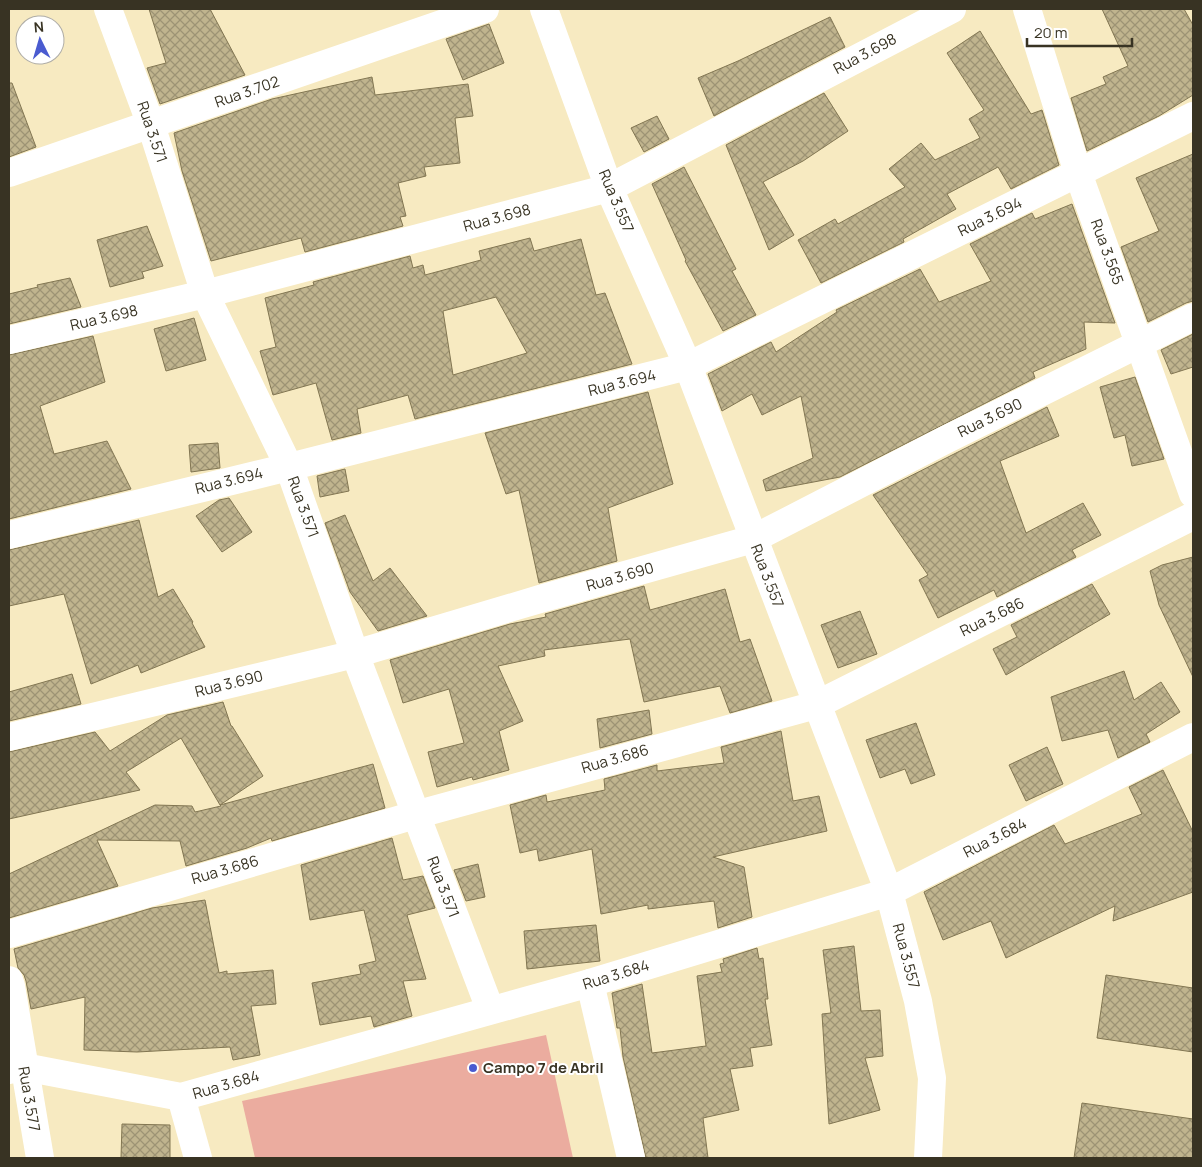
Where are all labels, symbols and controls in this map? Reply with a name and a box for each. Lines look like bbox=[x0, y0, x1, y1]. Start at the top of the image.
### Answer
north arrow bbox=[15, 15, 65, 65]
scale bar bbox=[1027, 15, 1132, 47]
text: N bbox=[33, 17, 45, 36]
text: 20 m bbox=[1034, 22, 1067, 43]
street label: Rua 3.698 bbox=[829, 28, 900, 79]
street label: Rua 3.702 bbox=[212, 71, 282, 112]
street label: Rua 3.571 bbox=[132, 98, 173, 165]
street label: Rua 3.557 bbox=[594, 166, 639, 236]
street label: Rua 3.694 bbox=[954, 192, 1026, 241]
street label: Rua 3.698 bbox=[461, 198, 533, 237]
street label: Rua 3.565 bbox=[1086, 216, 1129, 288]
street label: Rua 3.698 bbox=[68, 300, 140, 336]
street label: Rua 3.694 bbox=[586, 364, 658, 401]
street label: Rua 3.690 bbox=[954, 393, 1026, 442]
street label: Rua 3.694 bbox=[193, 462, 265, 499]
street label: Rua 3.571 bbox=[283, 473, 324, 540]
street label: Rua 3.557 bbox=[746, 541, 789, 611]
street label: Rua 3.690 bbox=[584, 557, 656, 596]
street label: Rua 3.686 bbox=[956, 592, 1027, 641]
street label: Rua 3.690 bbox=[193, 665, 265, 702]
street label: Rua 3.686 bbox=[579, 739, 651, 778]
street label: Rua 3.684 bbox=[959, 813, 1030, 862]
street label: Rua 3.686 bbox=[189, 850, 261, 889]
street label: Rua 3.571 bbox=[422, 853, 465, 920]
street label: Rua 3.557 bbox=[888, 921, 925, 991]
street label: Rua 3.684 bbox=[580, 954, 652, 995]
place label: Campo 7 de Abril bbox=[483, 1057, 604, 1078]
marker: Campo 7 de Abril bbox=[467, 1062, 479, 1074]
street label: Rua 3.577 bbox=[13, 1065, 46, 1133]
street label: Rua 3.684 bbox=[190, 1065, 262, 1104]

